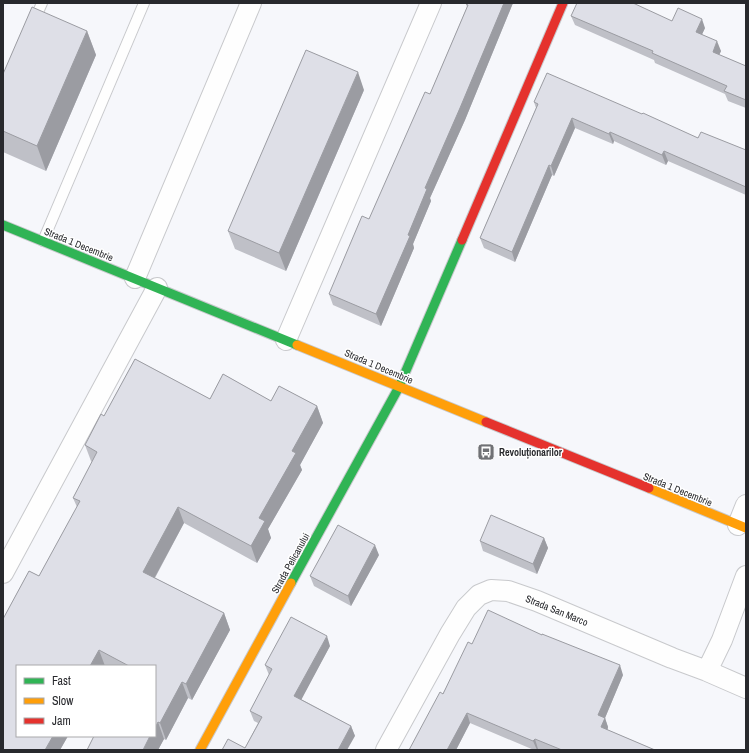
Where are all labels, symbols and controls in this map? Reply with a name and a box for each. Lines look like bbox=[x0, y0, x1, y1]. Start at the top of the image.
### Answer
street label: Strada 1 Decembrie bbox=[42, 225, 116, 264]
street label: Strada 1 Decembrie bbox=[342, 346, 416, 387]
bus stop icon: Revoluționarilor bbox=[476, 442, 496, 462]
place label: Revoluționarilor bbox=[499, 446, 563, 459]
street label: Strada 1 Decembrie bbox=[641, 470, 715, 509]
street label: Strada Pelicanului bbox=[269, 531, 312, 596]
street label: Strada San Marco bbox=[524, 592, 590, 629]
legend bbox=[16, 665, 156, 737]
text: Fast bbox=[52, 673, 71, 689]
text: Slow bbox=[52, 693, 74, 709]
text: Jam bbox=[52, 713, 71, 729]

